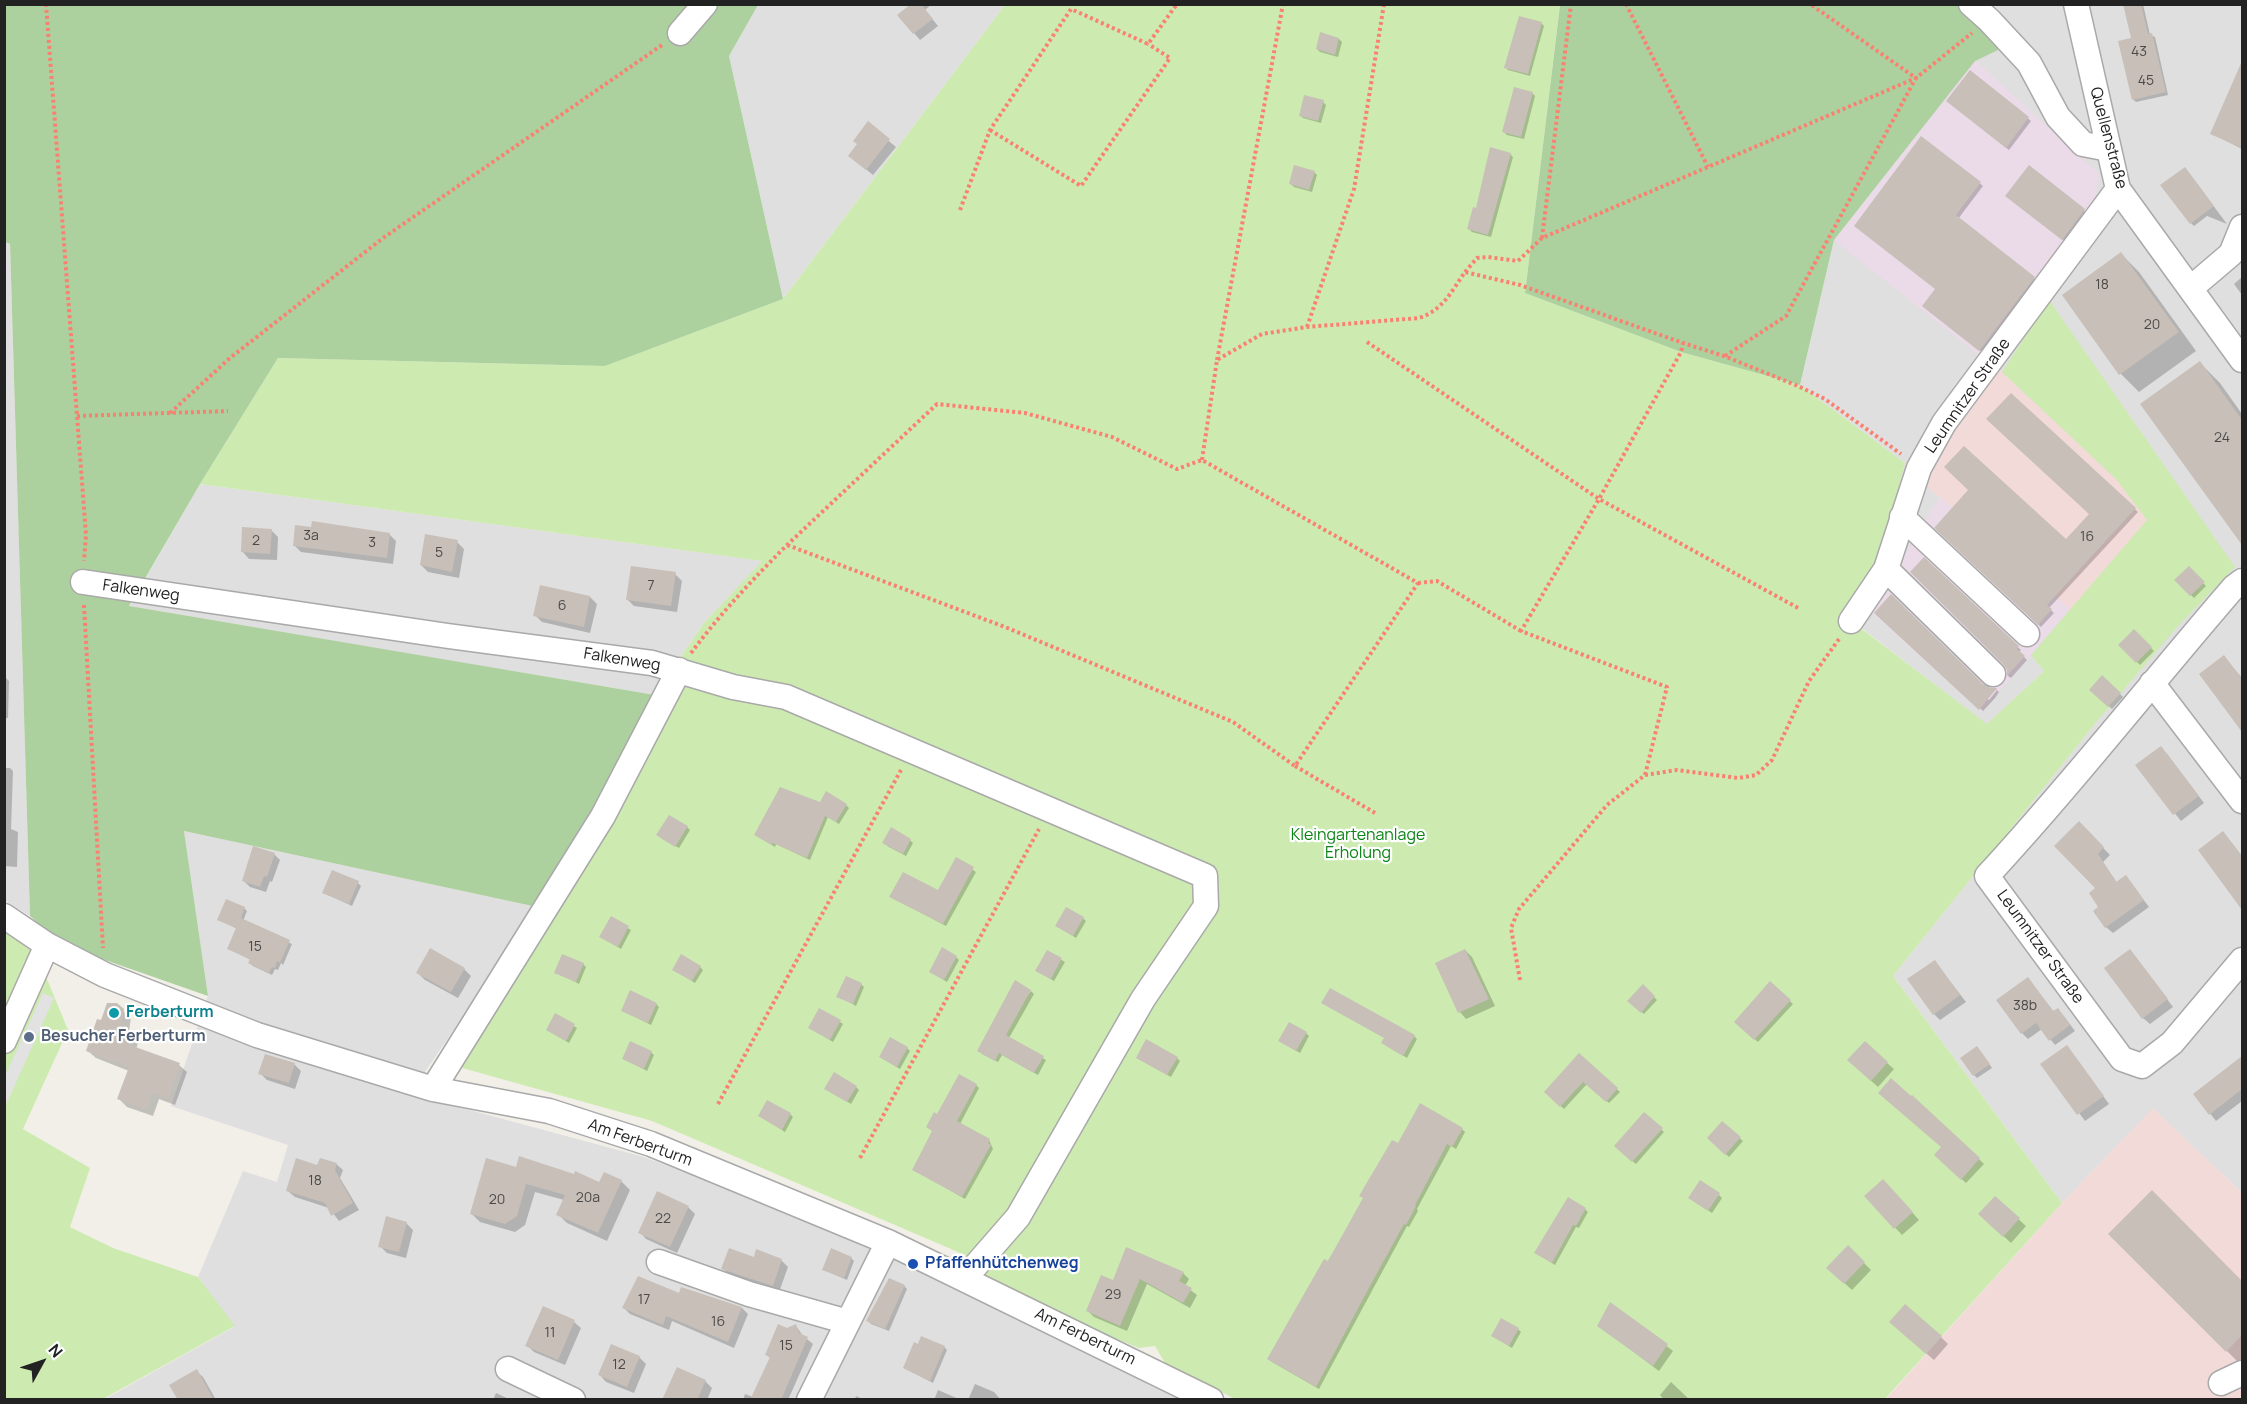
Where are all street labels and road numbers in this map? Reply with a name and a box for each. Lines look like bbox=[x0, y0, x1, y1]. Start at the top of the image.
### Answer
street label: Quellenstraße bbox=[2085, 85, 2131, 191]
street label: Leumnitzer Straße bbox=[1921, 335, 2015, 457]
street label: Falkenweg bbox=[101, 576, 181, 606]
street label: Falkenweg bbox=[582, 644, 662, 676]
street label: Leumnitzer Straße bbox=[1992, 886, 2088, 1008]
street label: Am Ferberturm bbox=[585, 1115, 695, 1171]
street label: Am Ferberturm bbox=[1032, 1304, 1138, 1370]

